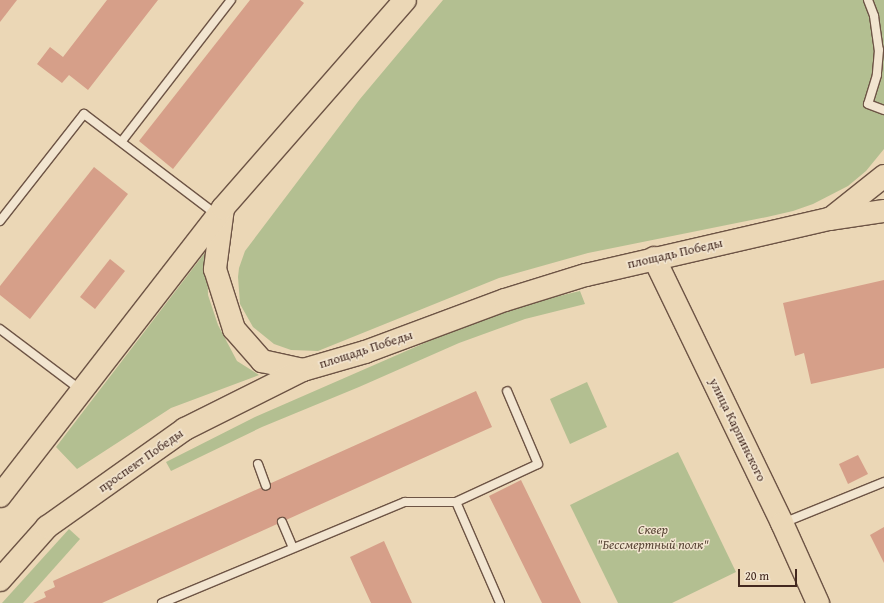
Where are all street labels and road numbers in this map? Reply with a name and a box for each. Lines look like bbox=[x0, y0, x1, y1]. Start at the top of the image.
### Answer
street label: площадь Победы bbox=[626, 235, 724, 273]
street label: площадь Победы bbox=[317, 328, 415, 372]
street label: улица Карпинского bbox=[705, 376, 769, 484]
street label: проспект Победы bbox=[96, 426, 186, 496]

